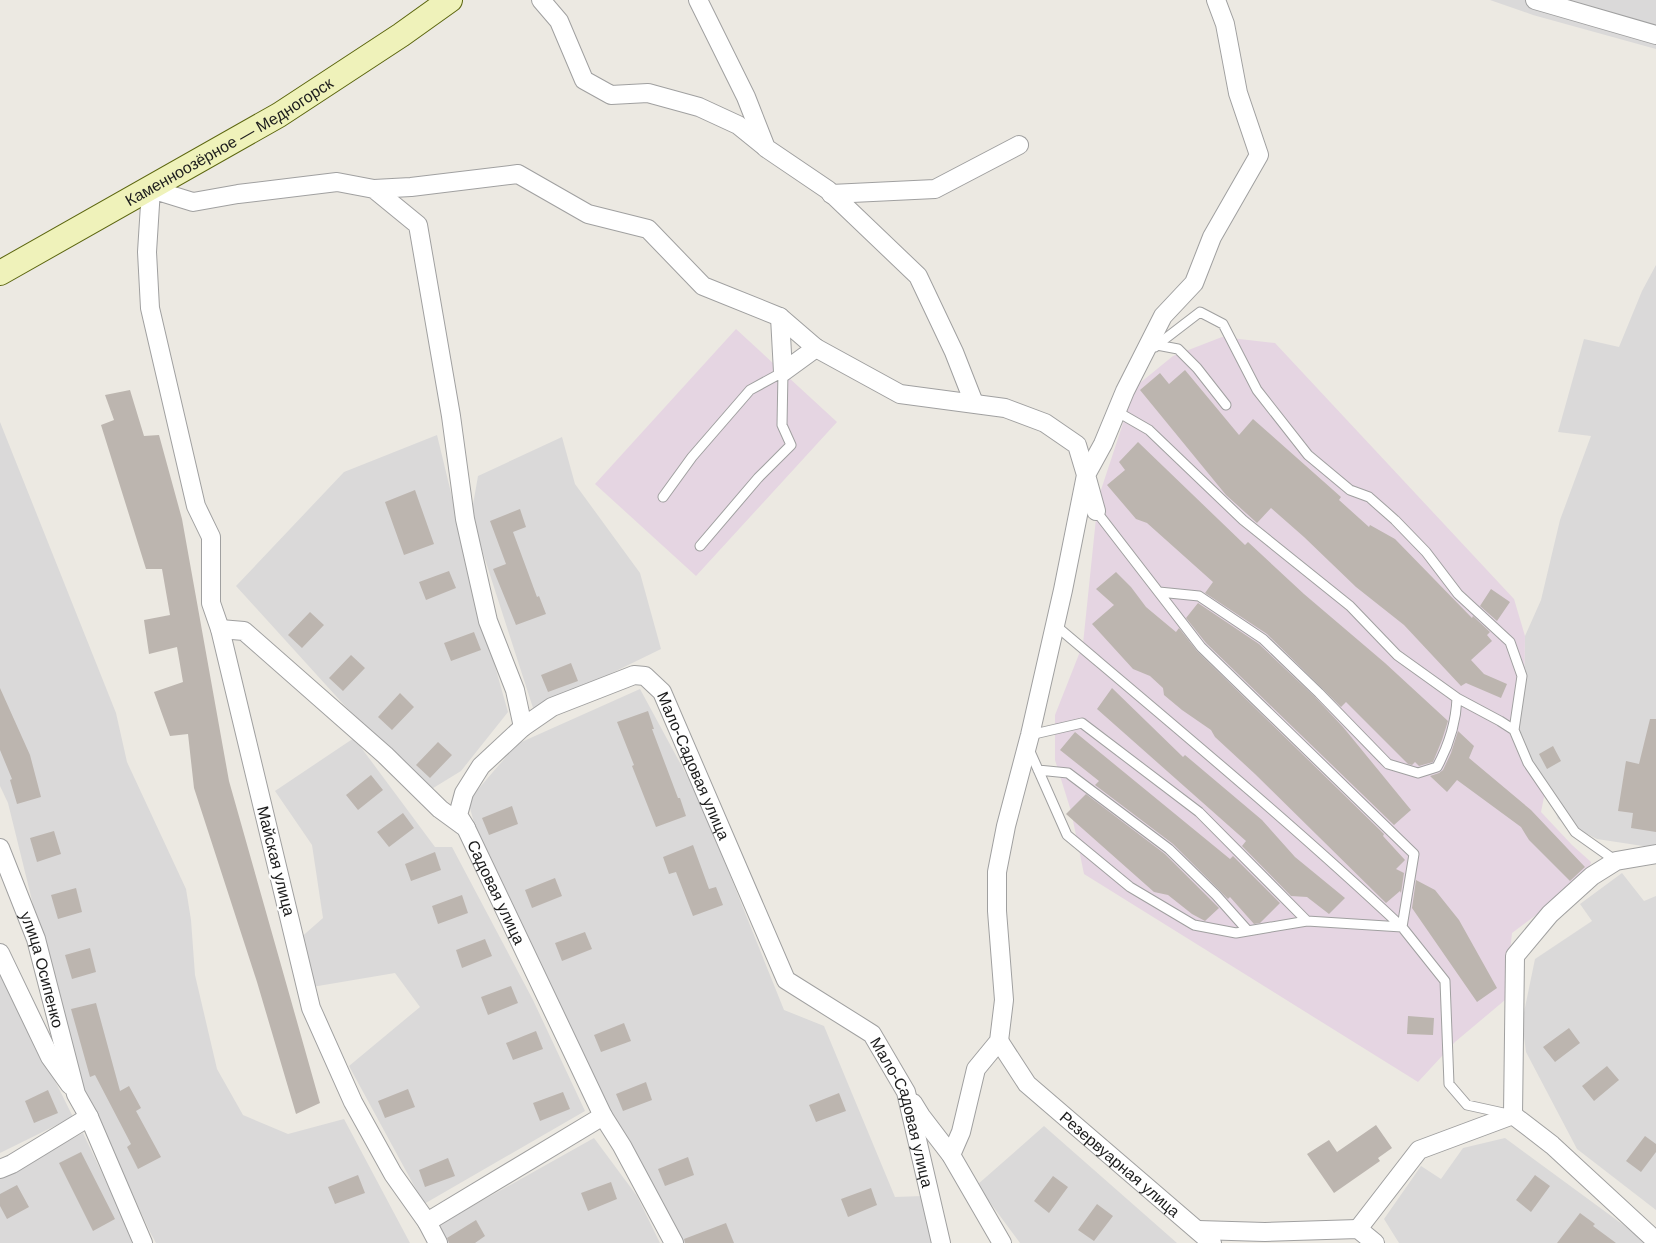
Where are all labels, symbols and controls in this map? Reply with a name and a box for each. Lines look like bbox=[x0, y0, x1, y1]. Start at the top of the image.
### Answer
street label: Каменноозёрное — Медногорск bbox=[122, 73, 336, 209]
street label: Мало-Садовая улица bbox=[654, 689, 733, 842]
street label: Майская улица bbox=[254, 804, 298, 918]
street label: Садовая улица bbox=[464, 837, 528, 947]
street label: улица Осипенко bbox=[17, 909, 67, 1030]
street label: Мало-Садовая улица bbox=[867, 1034, 936, 1189]
street label: Резервуарная улица bbox=[1057, 1108, 1183, 1220]

